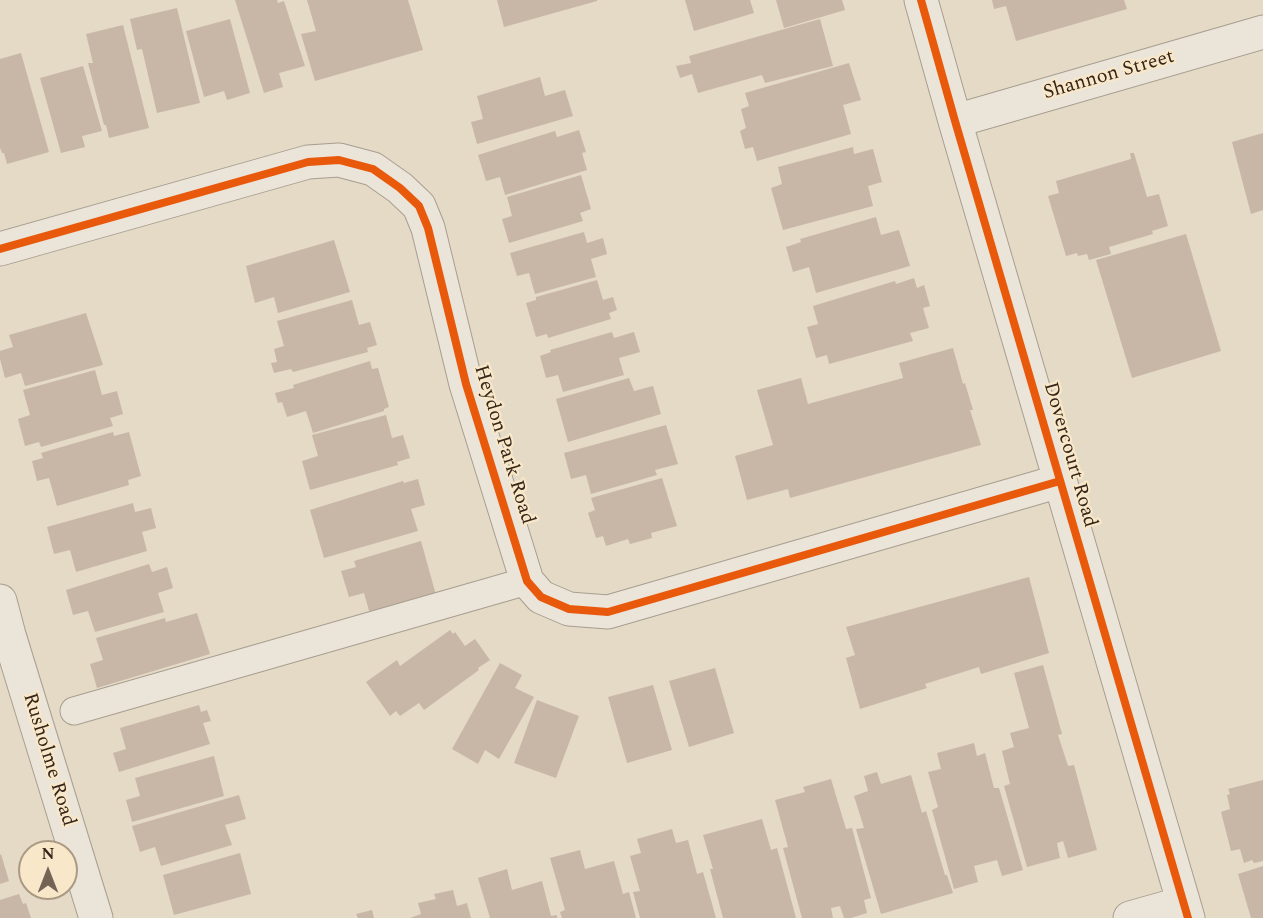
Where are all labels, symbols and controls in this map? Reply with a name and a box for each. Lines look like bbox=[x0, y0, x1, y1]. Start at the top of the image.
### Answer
street label: Shannon Street bbox=[1041, 46, 1177, 106]
street label: Heydon Park Road bbox=[467, 362, 539, 528]
street label: Dovercourt Road bbox=[1037, 379, 1101, 531]
street label: Rusholme Road bbox=[16, 690, 80, 830]
north arrow bbox=[18, 840, 78, 900]
text: N bbox=[41, 842, 55, 866]

